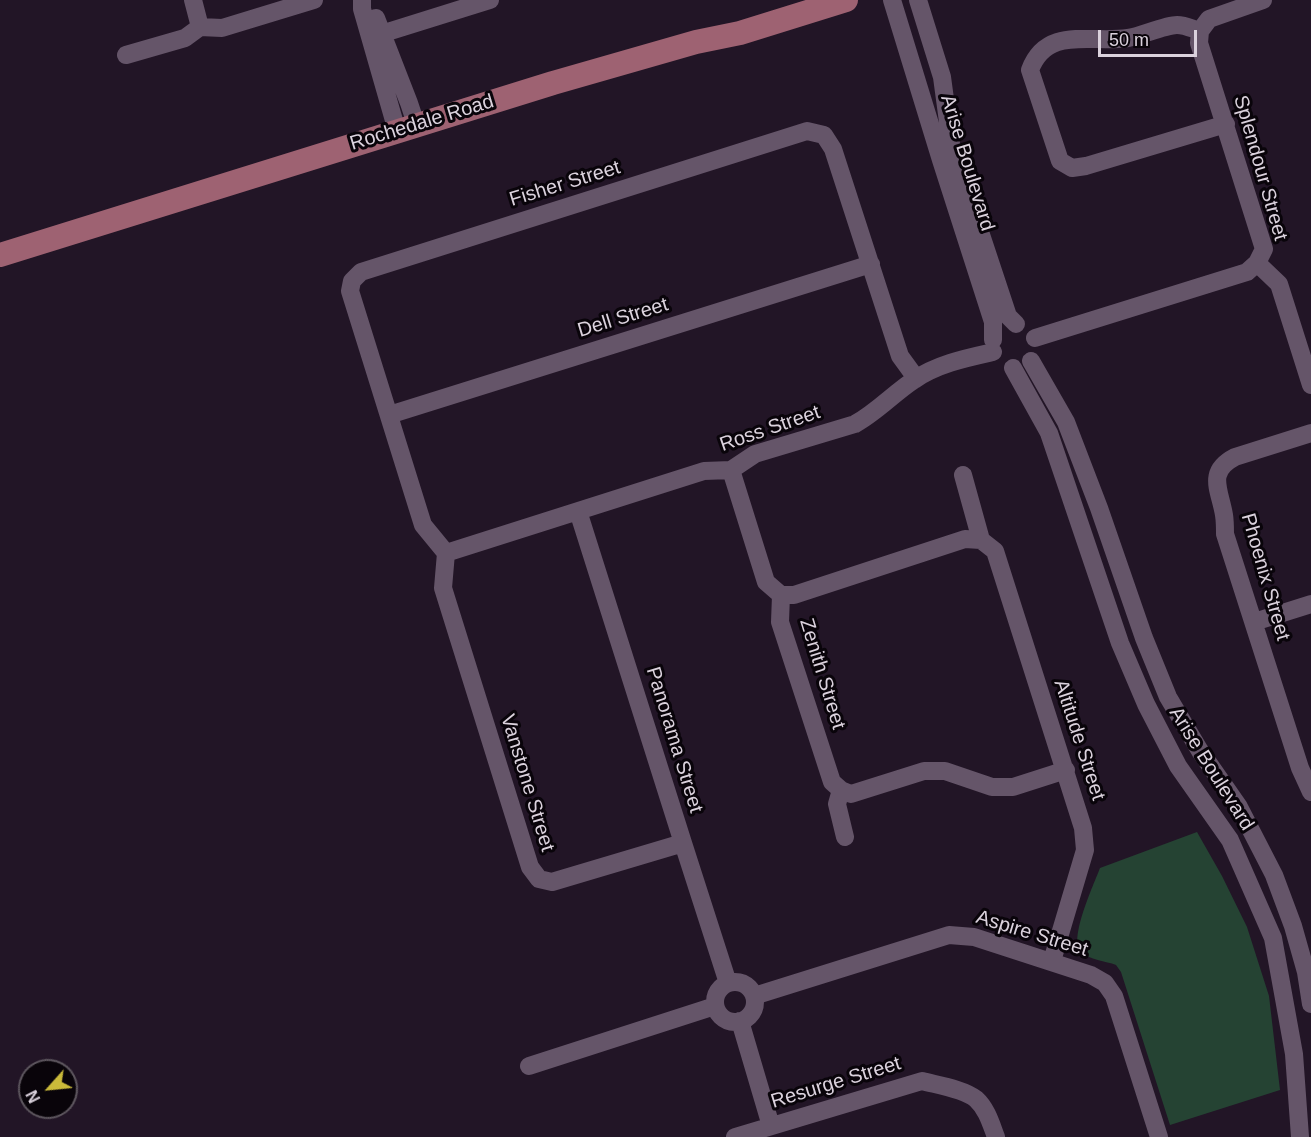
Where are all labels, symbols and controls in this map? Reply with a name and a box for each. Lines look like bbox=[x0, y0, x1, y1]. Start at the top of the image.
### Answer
scale bar bbox=[1101, 18, 1200, 56]
text: 50 m bbox=[1109, 30, 1149, 50]
street label: Rochedale Road bbox=[347, 90, 497, 156]
street label: Arise Boulevard bbox=[935, 92, 999, 234]
street label: Splendour Street bbox=[1228, 93, 1292, 243]
street label: Fisher Street bbox=[507, 156, 623, 212]
street label: Dell Street bbox=[575, 293, 671, 343]
street label: Ross Street bbox=[717, 401, 823, 457]
street label: Phoenix Street bbox=[1235, 511, 1295, 643]
street label: Zenith Street bbox=[794, 616, 850, 732]
street label: Panorama Street bbox=[640, 664, 708, 816]
street label: Altitude Street bbox=[1048, 677, 1110, 803]
street label: Arise Boulevard bbox=[1163, 703, 1259, 835]
street label: Vanstone Street bbox=[495, 712, 559, 854]
street label: Aspire Street bbox=[973, 906, 1091, 962]
street label: Resurge Street bbox=[768, 1052, 904, 1114]
north arrow bbox=[18, 1059, 78, 1119]
text: N bbox=[23, 1087, 43, 1106]

